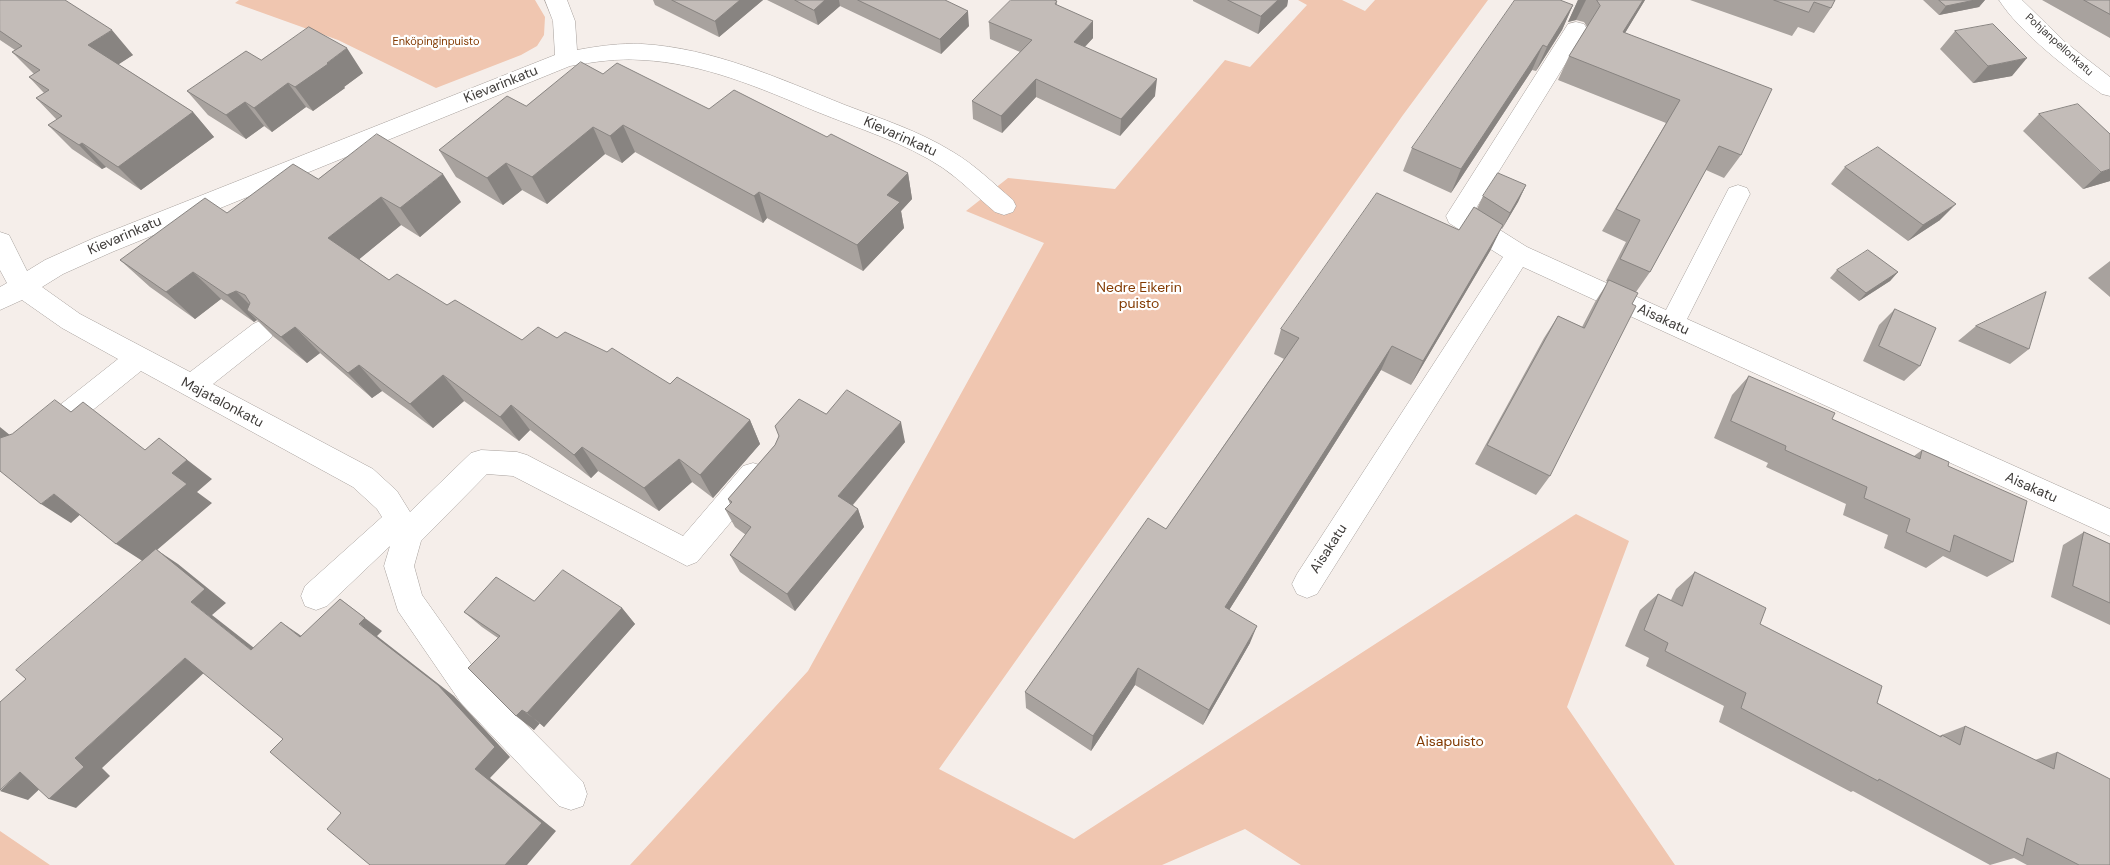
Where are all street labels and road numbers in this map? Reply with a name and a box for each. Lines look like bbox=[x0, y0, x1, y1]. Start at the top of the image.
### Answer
street label: Pohjanpellonkatu bbox=[2022, 11, 2096, 79]
street label: Kievarinkatu bbox=[462, 63, 540, 107]
street label: Kievarinkatu bbox=[861, 113, 939, 161]
street label: Kievarinkatu bbox=[86, 213, 164, 259]
street label: Aisakatu bbox=[1634, 301, 1692, 339]
street label: Majatalonkatu bbox=[178, 374, 266, 432]
street label: Aisakatu bbox=[2002, 469, 2060, 507]
street label: Aisakatu bbox=[1307, 521, 1351, 577]

